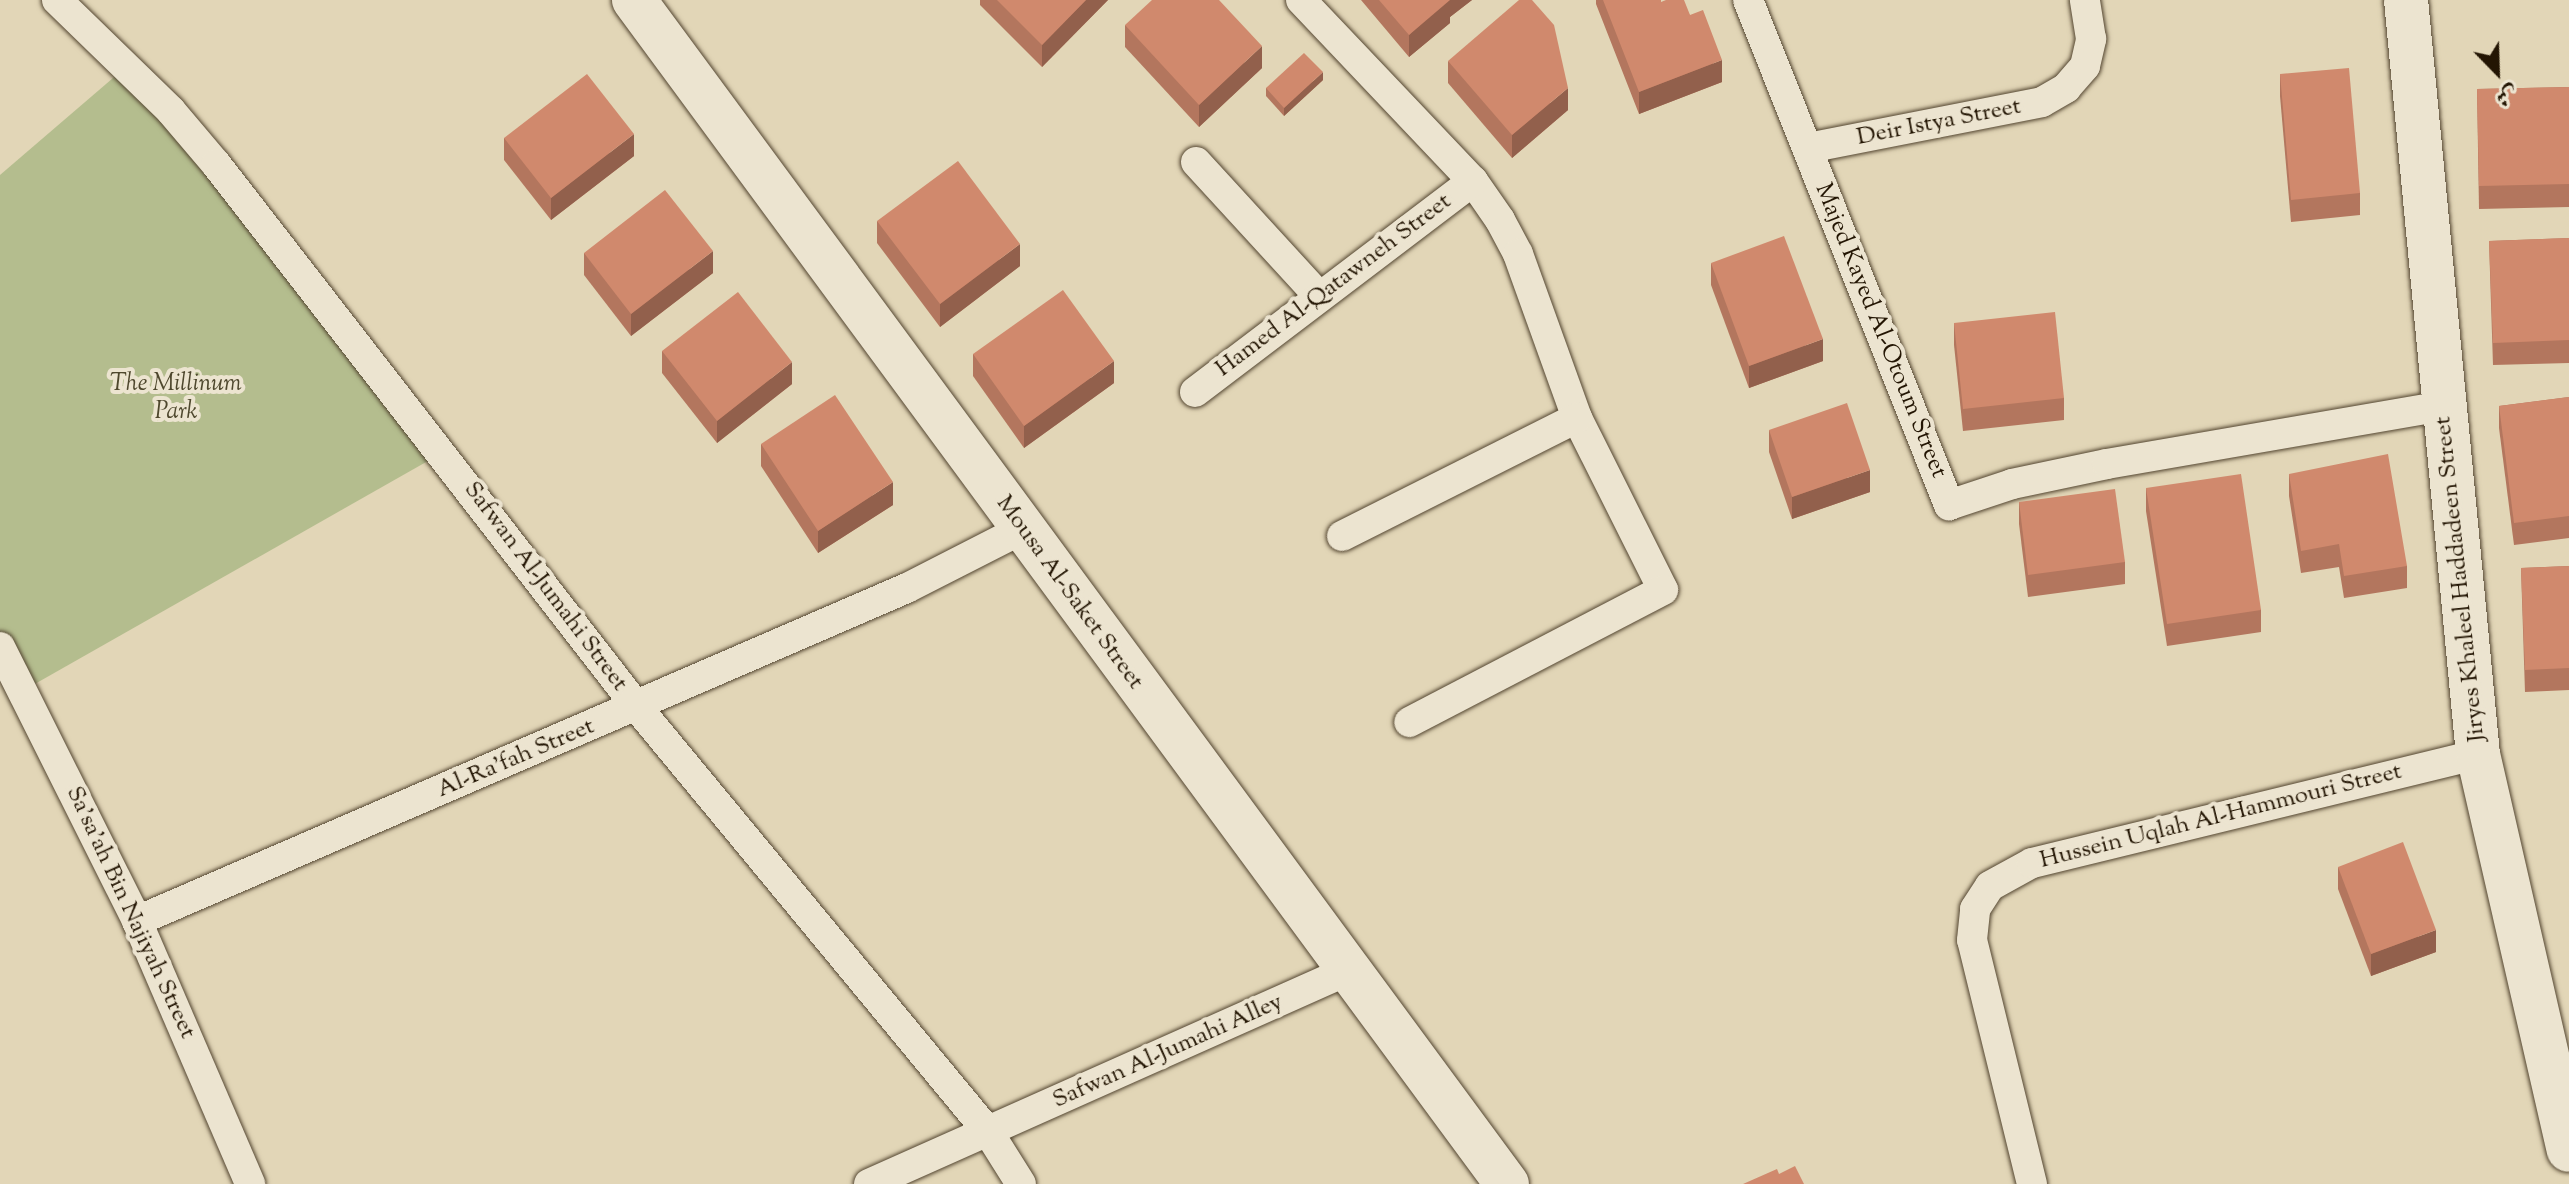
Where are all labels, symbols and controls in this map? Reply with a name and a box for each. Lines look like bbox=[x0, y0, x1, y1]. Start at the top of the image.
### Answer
north arrow bbox=[2457, 32, 2537, 112]
text: ش bbox=[2490, 75, 2523, 113]
street label: Deir Istya Street bbox=[1854, 93, 2024, 153]
street label: Majed Kayed Al-Otoum Street bbox=[1808, 179, 1952, 483]
street label: Hamed Al-Qatawneh Street bbox=[1210, 188, 1458, 384]
park label: The Millinum Park bbox=[110, 371, 242, 427]
street label: Jiryes Khaleel Haddadeen Street bbox=[2430, 415, 2492, 743]
street label: Safwan Al-Jumahi Street bbox=[457, 476, 633, 698]
street label: Mousa Al-Saket Street bbox=[989, 490, 1149, 696]
street label: Al-Ra'fah Street bbox=[433, 713, 599, 805]
street label: Hussein Uqlah Al-Hammouri Street bbox=[2037, 758, 2405, 876]
street label: Sa'sa'ah Bin Najiyah Street bbox=[59, 782, 201, 1044]
street label: Safwan Al-Jumahi Alley bbox=[1049, 988, 1287, 1116]

